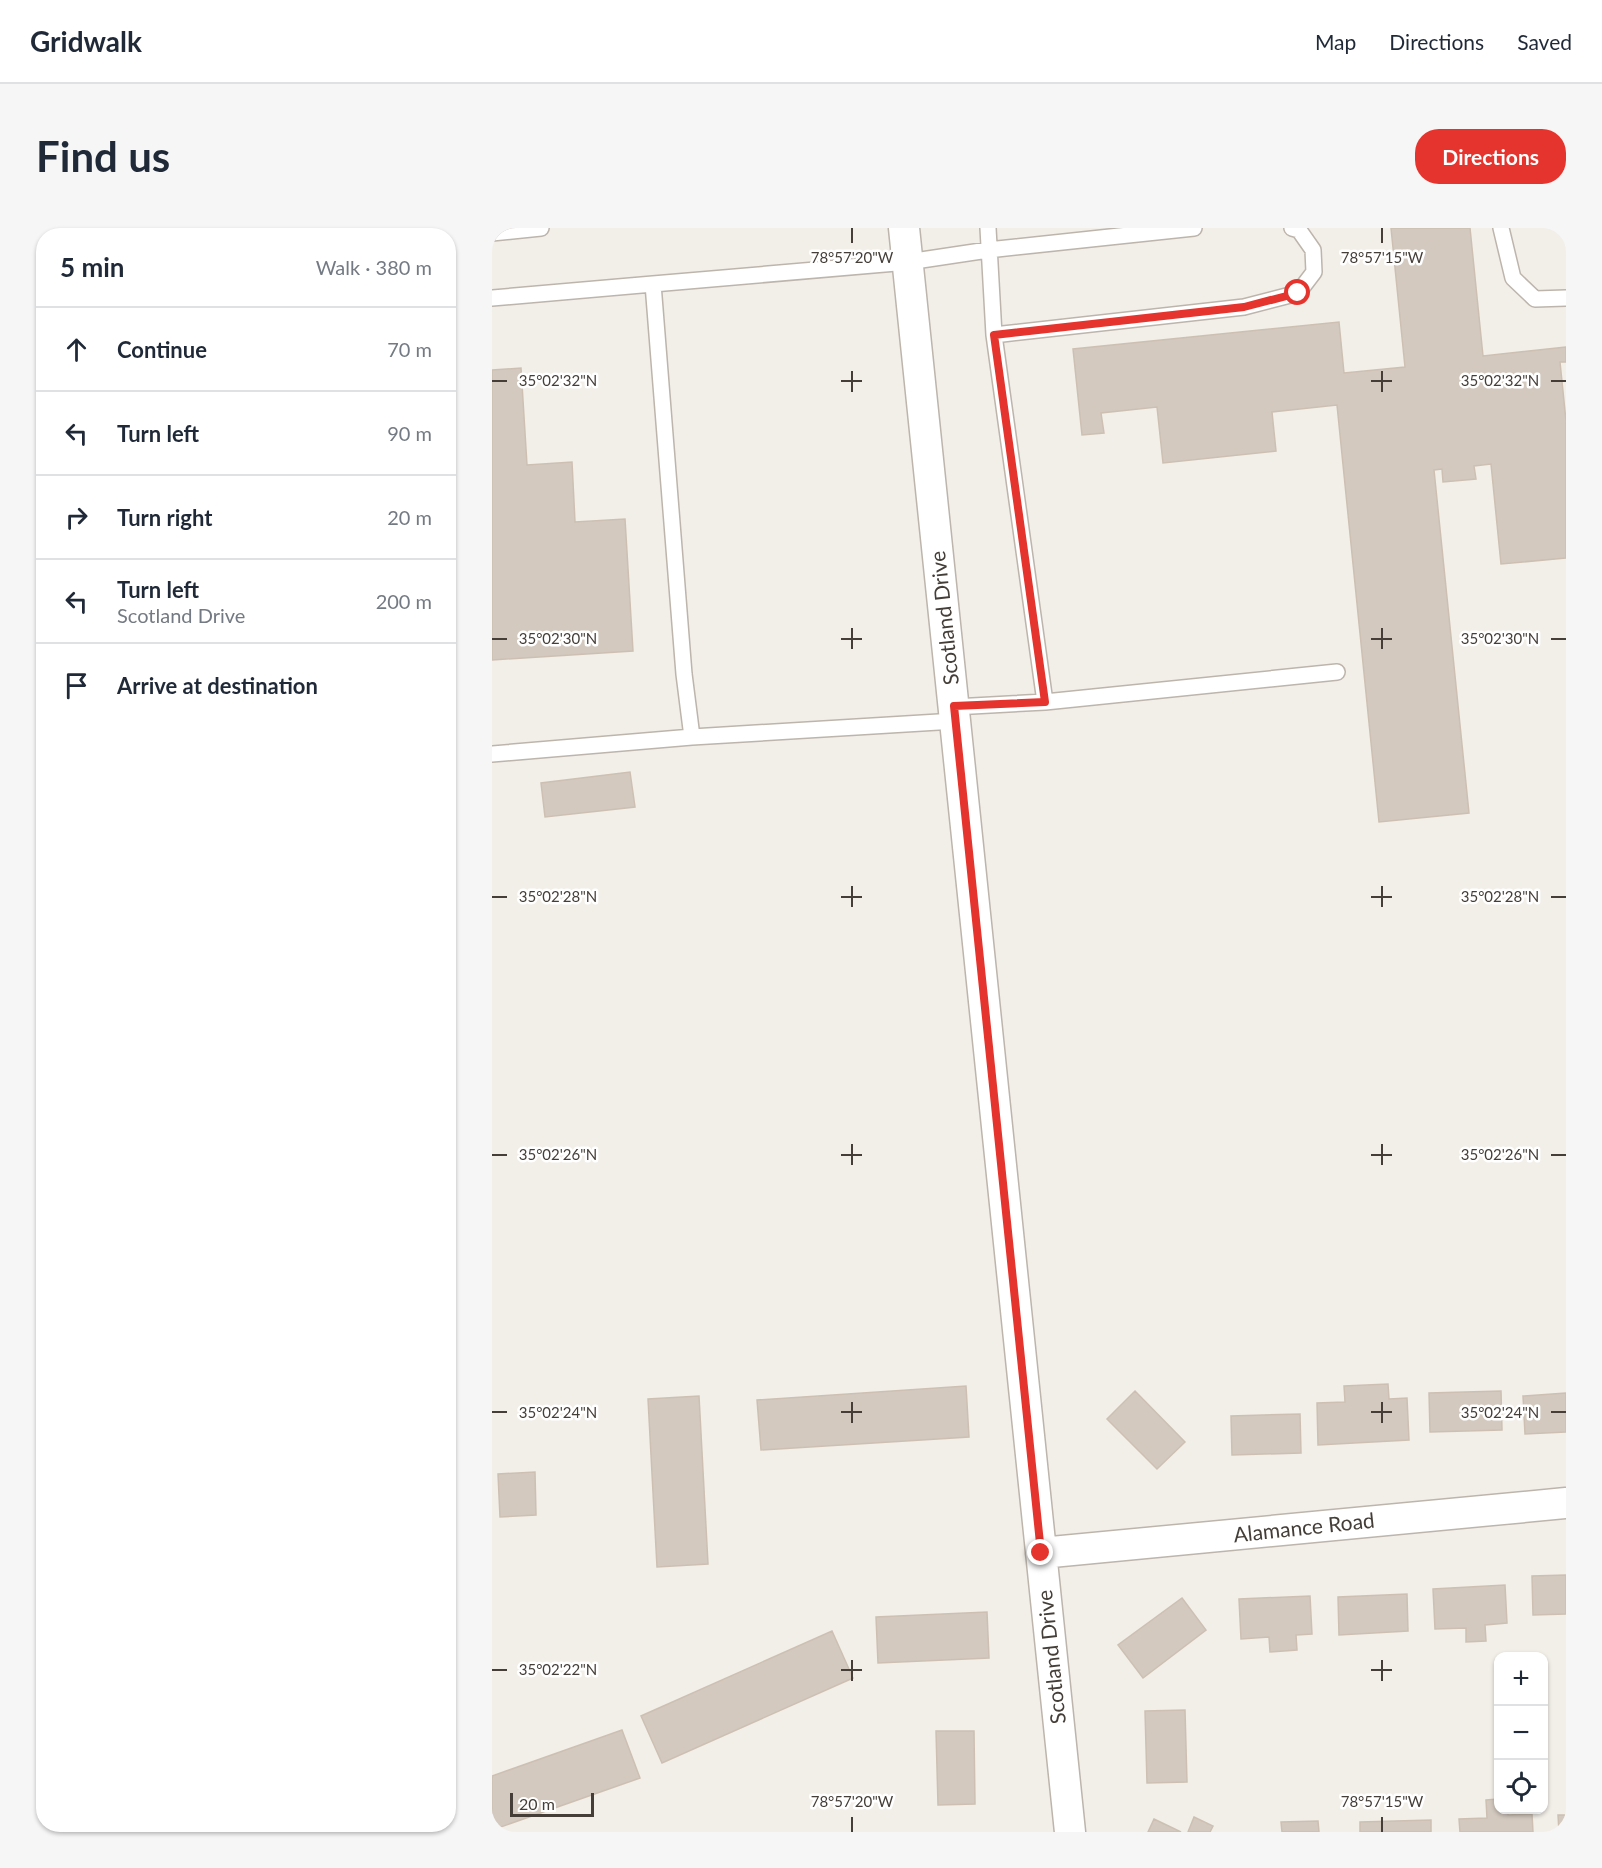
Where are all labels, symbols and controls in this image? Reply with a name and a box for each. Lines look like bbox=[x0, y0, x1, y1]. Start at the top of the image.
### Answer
text: Gridwalk bbox=[30, 24, 142, 58]
text: Map bbox=[1315, 29, 1356, 54]
text: Directions bbox=[1389, 29, 1484, 54]
text: Saved bbox=[1517, 29, 1572, 54]
button: Directions bbox=[1415, 129, 1566, 184]
text: Find us bbox=[36, 131, 170, 181]
text: 78°57'20"W bbox=[811, 248, 894, 266]
text: 78°57'15"W bbox=[1341, 248, 1424, 266]
text: 5 min bbox=[60, 251, 124, 283]
text: Walk · 380 m bbox=[316, 255, 432, 279]
route start bbox=[1284, 279, 1310, 305]
icon: ahead bbox=[60, 333, 93, 366]
text: Continue bbox=[117, 336, 207, 363]
text: 70 m bbox=[387, 337, 432, 361]
text: 35°02'32"N bbox=[519, 371, 597, 389]
text: 35°02'32"N bbox=[1461, 371, 1539, 389]
icon: left bbox=[60, 417, 93, 450]
text: Turn left bbox=[117, 420, 199, 447]
text: 90 m bbox=[387, 421, 432, 445]
icon: right bbox=[60, 501, 93, 534]
text: Turn right bbox=[117, 504, 212, 531]
text: 20 m bbox=[387, 505, 432, 529]
street label: Scotland Drive bbox=[924, 550, 963, 686]
text: Turn left bbox=[117, 576, 199, 603]
icon: left bbox=[60, 585, 93, 618]
text: 200 m bbox=[376, 589, 432, 613]
text: Scotland Drive bbox=[117, 603, 245, 627]
text: 35°02'30"N bbox=[519, 629, 597, 647]
text: 35°02'30"N bbox=[1461, 629, 1539, 647]
icon: arrive bbox=[60, 669, 93, 702]
text: Arrive at destination bbox=[117, 672, 318, 699]
text: 35°02'28"N bbox=[519, 887, 597, 905]
text: 35°02'28"N bbox=[1461, 887, 1539, 905]
text: 35°02'26"N bbox=[519, 1145, 597, 1163]
text: 35°02'26"N bbox=[1461, 1145, 1539, 1163]
text: 35°02'24"N bbox=[519, 1403, 597, 1421]
text: 35°02'24"N bbox=[1461, 1403, 1539, 1421]
street label: Alamance Road bbox=[1232, 1507, 1376, 1546]
route end bbox=[1027, 1539, 1053, 1565]
street label: Scotland Drive bbox=[1031, 1589, 1070, 1725]
map controls bbox=[1494, 1652, 1548, 1814]
button: + bbox=[1494, 1652, 1548, 1706]
text: 35°02'22"N bbox=[519, 1660, 597, 1678]
button: − bbox=[1494, 1706, 1548, 1760]
button: locate bbox=[1494, 1760, 1548, 1814]
scale bar bbox=[510, 1790, 594, 1818]
text: 78°57'20"W bbox=[811, 1792, 894, 1810]
text: 78°57'15"W bbox=[1341, 1792, 1424, 1810]
text: 20 m bbox=[519, 1794, 555, 1813]

